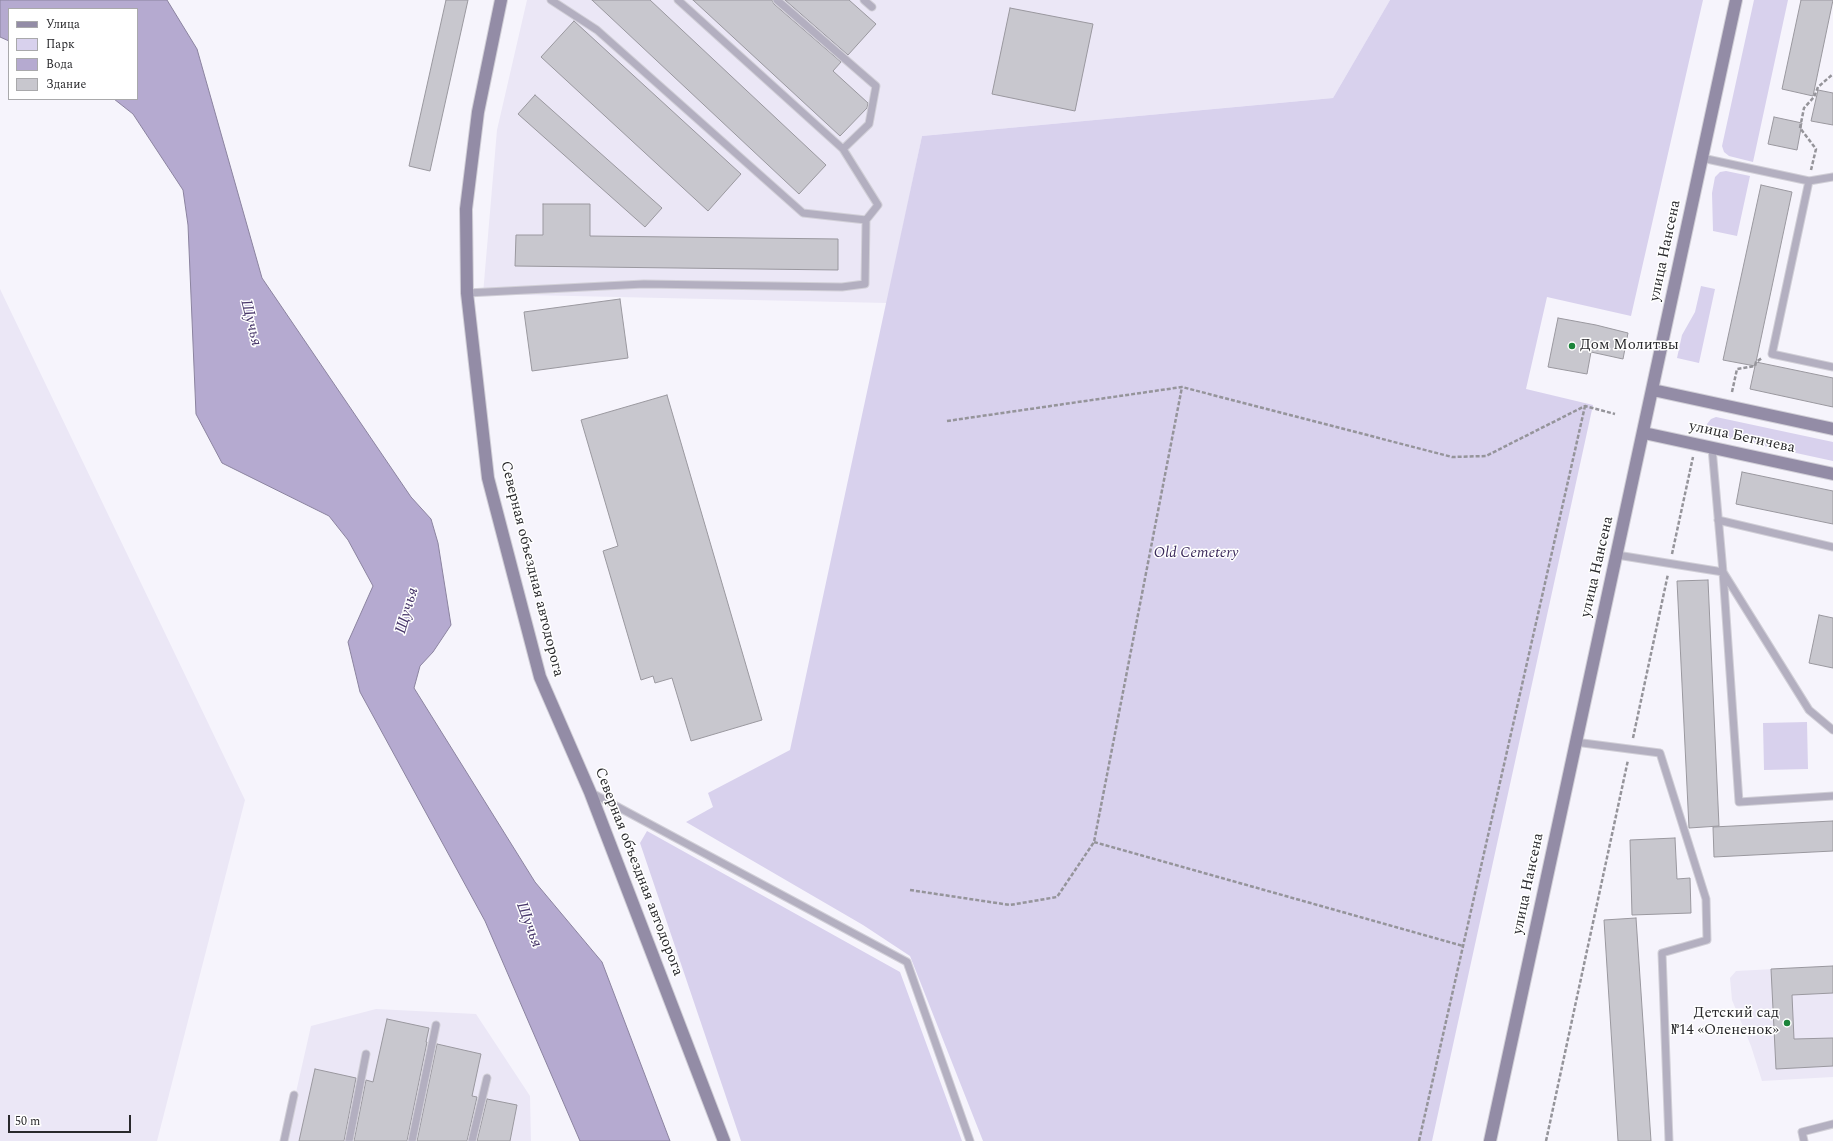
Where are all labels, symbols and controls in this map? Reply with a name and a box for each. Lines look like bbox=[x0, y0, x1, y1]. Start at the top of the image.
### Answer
legend bbox=[8, 8, 138, 100]
text: Улица bbox=[46, 15, 80, 34]
text: Парк bbox=[46, 35, 75, 54]
text: Вода bbox=[46, 55, 73, 74]
text: Здание bbox=[46, 75, 86, 94]
street label: улица Нансена bbox=[1646, 199, 1686, 303]
water label: Щучья bbox=[235, 298, 265, 348]
place label: Дом Молитвы bbox=[1580, 337, 1679, 355]
marker: Дом Молитвы bbox=[1567, 341, 1577, 351]
street label: улица Бегичева bbox=[1687, 418, 1797, 458]
street label: Северная объездная автодорога bbox=[495, 459, 567, 679]
street label: улица Нансена bbox=[1578, 515, 1618, 619]
park label: Old Cemetery bbox=[1154, 545, 1238, 563]
water label: Щучья bbox=[392, 586, 424, 636]
street label: Северная объездная автодорога bbox=[590, 765, 686, 979]
street label: улица Нансена bbox=[1509, 832, 1549, 936]
water label: Щучья bbox=[511, 900, 545, 950]
place label: Детский сад №14 «Олененок» bbox=[1671, 1005, 1779, 1040]
marker: Детский сад №14 «Олененок» bbox=[1782, 1018, 1792, 1028]
scale bar bbox=[10, 1107, 133, 1133]
text: 50 m bbox=[15, 1112, 40, 1131]

